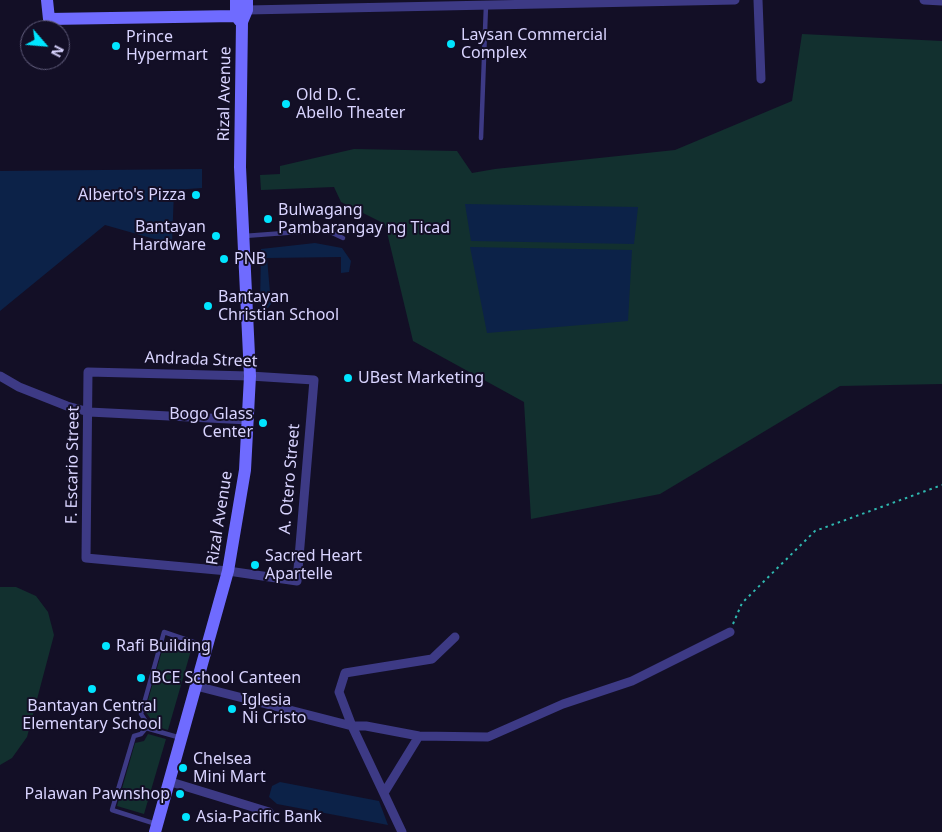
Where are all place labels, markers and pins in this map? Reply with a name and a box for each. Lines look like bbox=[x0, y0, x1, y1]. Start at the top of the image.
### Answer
place label: Laysan Commercial Complex bbox=[461, 25, 607, 63]
place label: Prince Hypermart bbox=[126, 27, 208, 65]
marker: Laysan Commercial Complex bbox=[445, 38, 457, 50]
marker: Prince Hypermart bbox=[110, 40, 122, 52]
place label: Old D. C. Abello Theater bbox=[296, 85, 405, 123]
marker: Old D. C. Abello Theater bbox=[280, 98, 292, 110]
place label: Alberto's Pizza bbox=[78, 185, 186, 205]
marker: Alberto's Pizza bbox=[190, 189, 202, 201]
place label: Bulwagang Pambarangay ng Ticad bbox=[278, 200, 450, 238]
marker: Bulwagang Pambarangay ng Ticad bbox=[262, 213, 274, 225]
place label: Bantayan Hardware bbox=[132, 217, 206, 255]
marker: Bantayan Hardware bbox=[210, 230, 222, 242]
place label: PNB bbox=[234, 249, 266, 269]
marker: PNB bbox=[218, 253, 230, 265]
place label: Bantayan Christian School bbox=[218, 287, 339, 325]
marker: Bantayan Christian School bbox=[202, 300, 214, 312]
place label: UBest Marketing bbox=[358, 368, 484, 388]
marker: UBest Marketing bbox=[342, 372, 354, 384]
place label: Bogo Glass Center bbox=[169, 404, 253, 442]
marker: Bogo Glass Center bbox=[257, 417, 269, 429]
place label: Sacred Heart Apartelle bbox=[265, 546, 362, 584]
marker: Sacred Heart Apartelle bbox=[249, 559, 261, 571]
place label: Rafi Building bbox=[116, 636, 211, 656]
marker: Rafi Building bbox=[100, 640, 112, 652]
place label: BCE School Canteen bbox=[151, 668, 301, 688]
marker: BCE School Canteen bbox=[135, 672, 147, 684]
marker: Bantayan Central Elementary School bbox=[86, 683, 98, 695]
place label: Iglesia Ni Cristo bbox=[242, 690, 306, 728]
place label: Bantayan Central Elementary School bbox=[22, 696, 162, 734]
marker: Iglesia Ni Cristo bbox=[226, 703, 238, 715]
place label: Chelsea Mini Mart bbox=[193, 749, 266, 787]
marker: Chelsea Mini Mart bbox=[177, 762, 189, 774]
place label: Palawan Pawnshop bbox=[24, 784, 170, 804]
marker: Palawan Pawnshop bbox=[174, 788, 186, 800]
place label: Asia-Pacific Bank bbox=[196, 807, 322, 827]
marker: Asia-Pacific Bank bbox=[180, 811, 192, 823]

